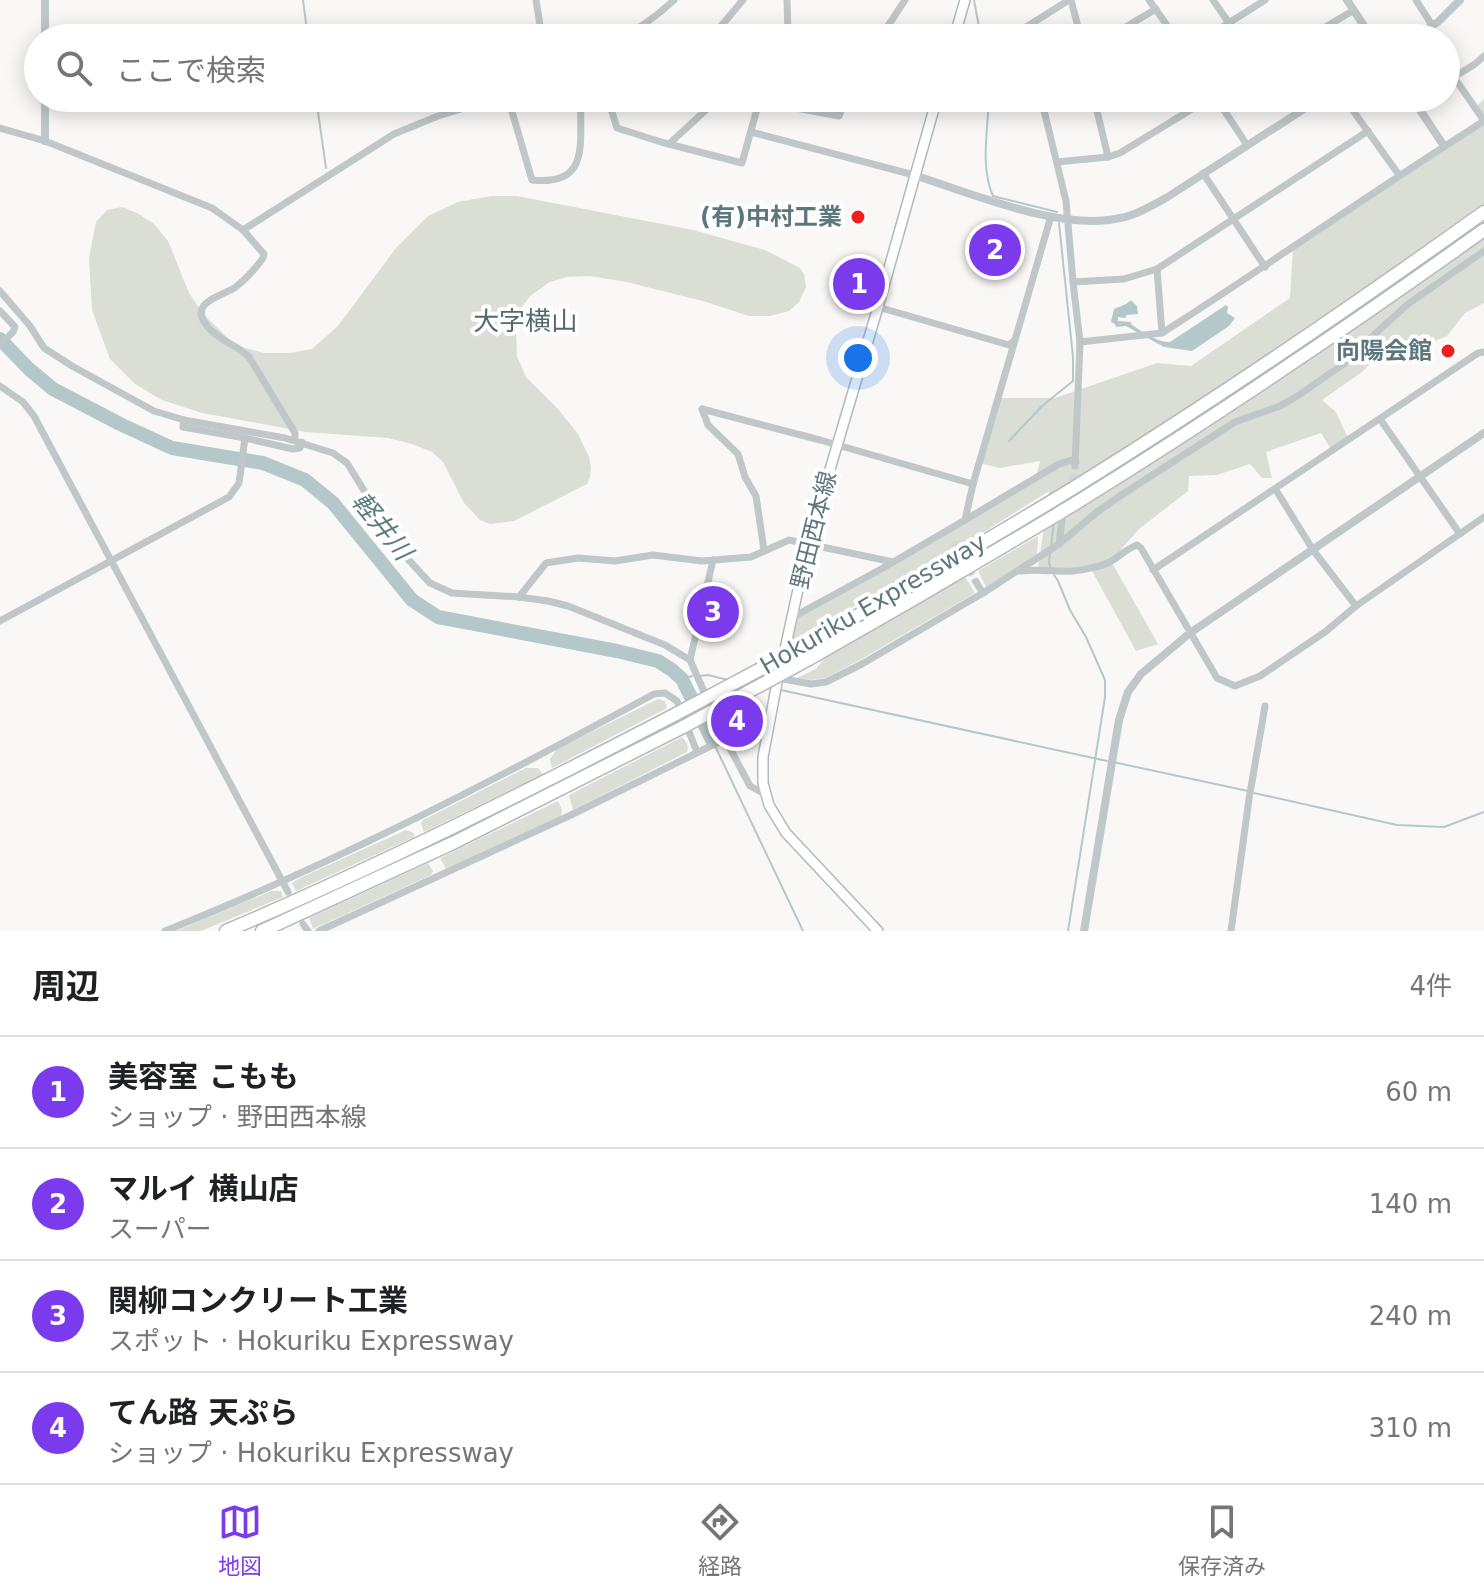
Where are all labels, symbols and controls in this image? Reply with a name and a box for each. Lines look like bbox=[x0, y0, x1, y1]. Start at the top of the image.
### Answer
search box bbox=[24, 24, 1460, 112]
icon: search bbox=[52, 46, 96, 90]
text: ここで検索 bbox=[116, 53, 266, 88]
place label: (有)中村工業 bbox=[700, 203, 842, 231]
marker: (有)中村工業 bbox=[849, 208, 867, 226]
pin: 2 bbox=[969, 220, 1021, 280]
pin: 1 bbox=[833, 254, 885, 314]
district label: 大字横山 bbox=[473, 306, 577, 336]
place label: 向陽会館 bbox=[1336, 337, 1432, 365]
your location bbox=[838, 338, 878, 378]
marker: 向陽会館 bbox=[1439, 342, 1457, 360]
street label: 野田西本線 bbox=[786, 468, 842, 592]
water label: 軽井川 bbox=[346, 486, 420, 568]
street label: Hokuriku Expressway bbox=[755, 528, 991, 680]
pin: 3 bbox=[687, 582, 739, 642]
pin: 4 bbox=[711, 691, 763, 751]
text: 周辺 bbox=[32, 966, 100, 1006]
text: 4件 bbox=[1409, 971, 1452, 1001]
text: 美容室 こもも bbox=[108, 1059, 298, 1094]
text: 1 bbox=[49, 1077, 67, 1107]
text: 60 m bbox=[1385, 1077, 1452, 1107]
text: ショップ · 野田西本線 bbox=[108, 1102, 367, 1132]
text: マルイ 横山店 bbox=[108, 1171, 298, 1206]
text: 2 bbox=[49, 1189, 67, 1219]
text: 140 m bbox=[1369, 1189, 1452, 1219]
text: スーパー bbox=[108, 1214, 212, 1244]
text: 関柳コンクリート工業 bbox=[108, 1283, 408, 1318]
text: 3 bbox=[49, 1301, 67, 1331]
text: 240 m bbox=[1369, 1301, 1452, 1331]
text: スポット · Hokuriku Expressway bbox=[108, 1326, 514, 1356]
text: てん路 天ぷら bbox=[108, 1395, 298, 1430]
text: 4 bbox=[49, 1413, 67, 1443]
text: 310 m bbox=[1369, 1413, 1452, 1443]
text: ショップ · Hokuriku Expressway bbox=[108, 1438, 514, 1468]
tab: 地図 bbox=[218, 1500, 262, 1580]
tab: 経路 bbox=[698, 1500, 742, 1580]
tab: 保存済み bbox=[1178, 1500, 1266, 1580]

